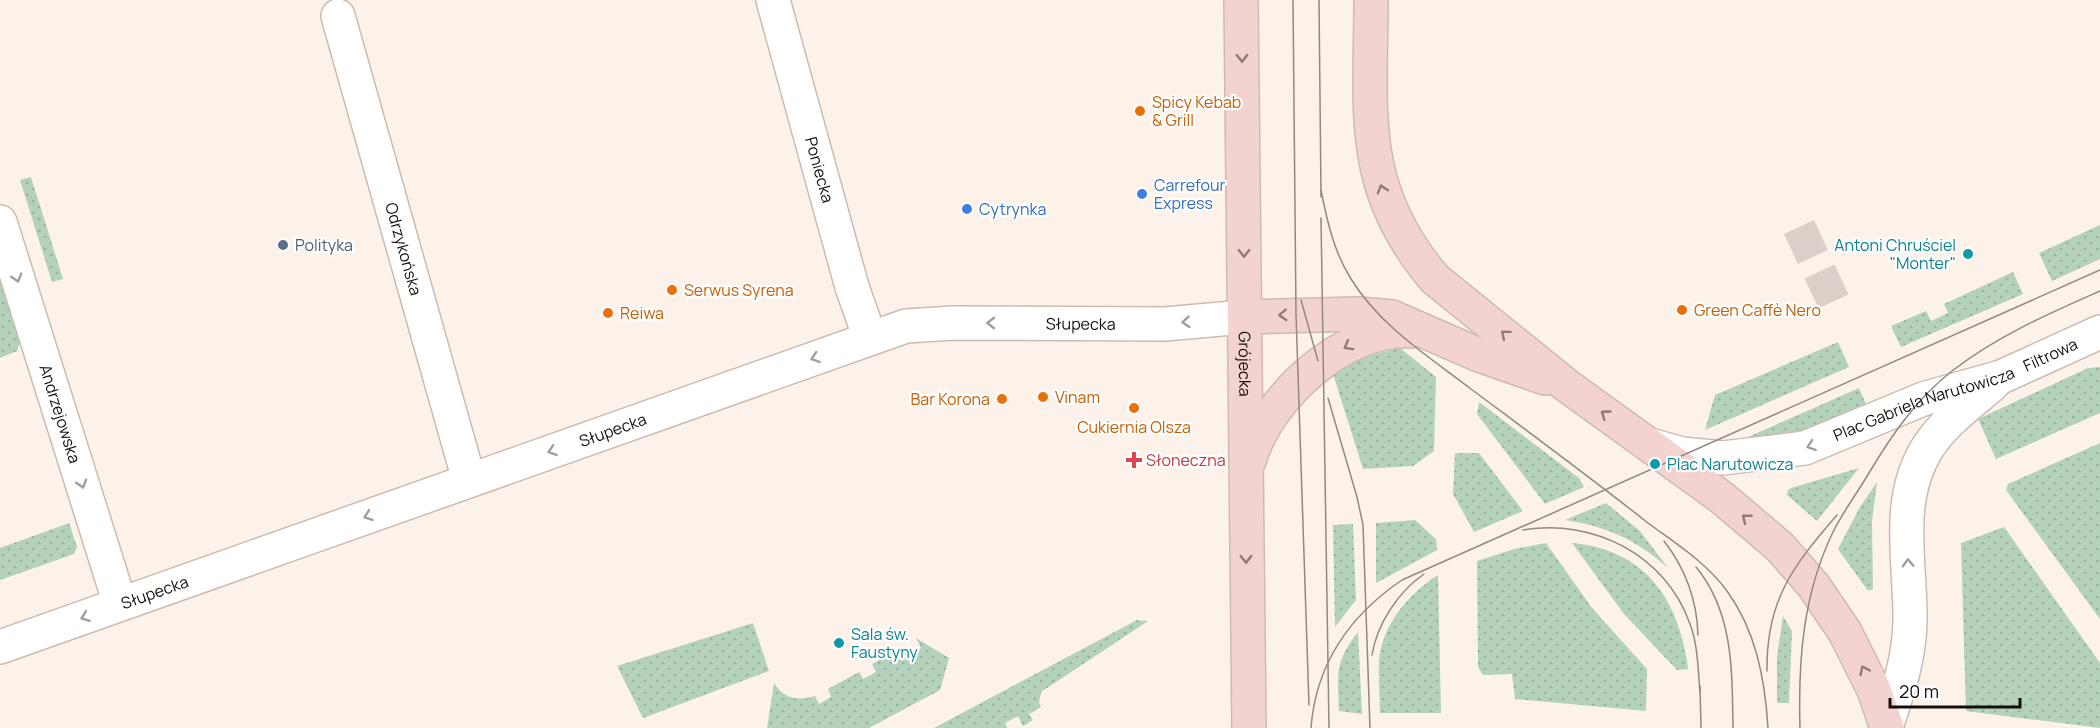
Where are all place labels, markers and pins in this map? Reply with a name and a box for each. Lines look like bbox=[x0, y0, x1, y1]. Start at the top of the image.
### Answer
place label: Spicy Kebab & Grill bbox=[1152, 91, 1241, 131]
marker: Spicy Kebab & Grill bbox=[1133, 104, 1147, 118]
place label: Carrefour Express bbox=[1154, 174, 1225, 214]
marker: Carrefour Express bbox=[1135, 187, 1149, 201]
place label: Cytrynka bbox=[979, 198, 1046, 220]
marker: Cytrynka bbox=[960, 202, 974, 216]
place label: Polityka bbox=[295, 234, 353, 256]
place label: Antoni Chruściel "Monter" bbox=[1834, 234, 1956, 274]
marker: Polityka bbox=[276, 238, 290, 252]
marker: Antoni Chruściel "Monter" bbox=[1961, 247, 1975, 261]
place label: Serwus Syrena bbox=[684, 279, 794, 301]
marker: Serwus Syrena bbox=[665, 283, 679, 297]
place label: Green Caffè Nero bbox=[1694, 299, 1821, 321]
place label: Reiwa bbox=[620, 302, 664, 324]
marker: Green Caffè Nero bbox=[1675, 303, 1689, 317]
marker: Reiwa bbox=[601, 306, 615, 320]
place label: Vinam bbox=[1055, 386, 1100, 408]
place label: Bar Korona bbox=[911, 388, 990, 410]
marker: Vinam bbox=[1036, 390, 1050, 404]
marker: Bar Korona bbox=[995, 392, 1009, 406]
marker: Cukiernia Olsza bbox=[1127, 401, 1141, 415]
place label: Cukiernia Olsza bbox=[1077, 416, 1191, 438]
place label: Słoneczna bbox=[1146, 449, 1226, 471]
marker: Słoneczna bbox=[1127, 453, 1141, 467]
place label: Plac Narutowicza bbox=[1667, 453, 1793, 475]
marker: Plac Narutowicza bbox=[1648, 457, 1662, 471]
place label: Sala św. Faustyny bbox=[851, 623, 918, 663]
marker: Sala św. Faustyny bbox=[832, 636, 846, 650]

